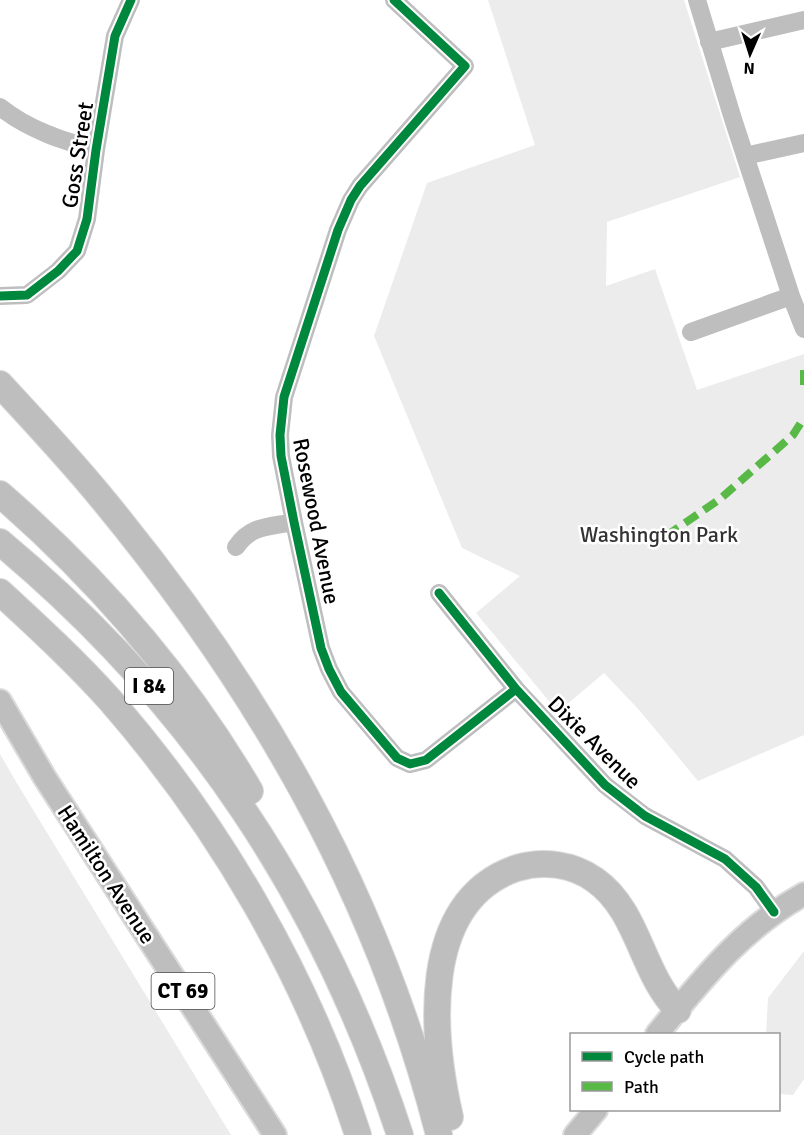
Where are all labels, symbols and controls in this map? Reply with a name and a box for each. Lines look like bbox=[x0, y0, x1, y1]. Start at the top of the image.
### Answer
north arrow bbox=[720, 24, 780, 84]
text: N bbox=[743, 58, 755, 78]
street label: Goss Street bbox=[56, 100, 99, 210]
street label: Rosewood Avenue bbox=[287, 436, 346, 606]
park label: Washington Park bbox=[580, 521, 738, 548]
road number: I 84 bbox=[125, 668, 173, 704]
street label: Dixie Avenue bbox=[542, 690, 647, 795]
street label: Hamilton Avenue bbox=[52, 800, 162, 949]
road number: CT 69 bbox=[152, 973, 214, 1009]
legend bbox=[570, 1033, 780, 1111]
text: Cycle path bbox=[624, 1046, 704, 1068]
text: Path bbox=[624, 1076, 659, 1098]

